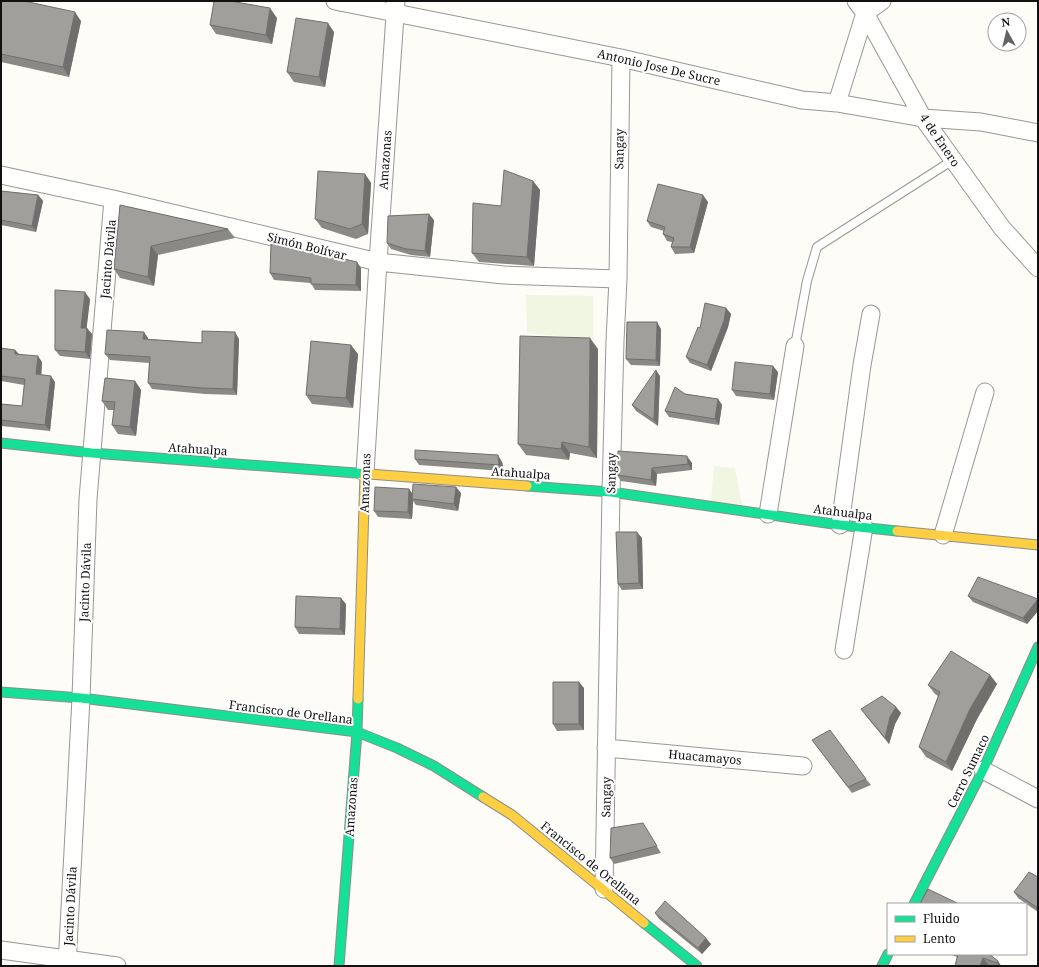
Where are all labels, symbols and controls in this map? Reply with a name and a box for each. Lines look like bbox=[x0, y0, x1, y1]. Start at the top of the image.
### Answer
north arrow bbox=[987, 12, 1027, 52]
text: N bbox=[1000, 14, 1011, 30]
street label: Antonio Jose De Sucre bbox=[596, 45, 722, 89]
street label: 4 de Enero bbox=[916, 110, 964, 170]
street label: Sangay bbox=[610, 128, 628, 170]
street label: Amazonas bbox=[374, 130, 396, 190]
street label: Jacinto Dávila bbox=[96, 218, 120, 300]
street label: Simón Bolívar bbox=[266, 228, 349, 264]
street label: Atahualpa bbox=[168, 438, 228, 460]
street label: Sangay bbox=[602, 452, 620, 494]
street label: Amazonas bbox=[355, 453, 375, 513]
street label: Atahualpa bbox=[491, 462, 551, 484]
street label: Atahualpa bbox=[813, 500, 874, 524]
street label: Jacinto Dávila bbox=[75, 542, 95, 623]
street label: Francisco de Orellana bbox=[228, 696, 354, 728]
street label: Cerro Sumaco bbox=[943, 731, 993, 811]
street label: Huacamayos bbox=[668, 745, 742, 769]
street label: Sangay bbox=[597, 776, 615, 818]
street label: Amazonas bbox=[340, 777, 362, 837]
street label: Francisco de Orellana bbox=[537, 817, 645, 909]
street label: Jacinto Dávila bbox=[59, 866, 81, 947]
legend bbox=[887, 903, 1027, 955]
text: Fluido bbox=[923, 910, 960, 927]
text: Lento bbox=[923, 930, 956, 947]

